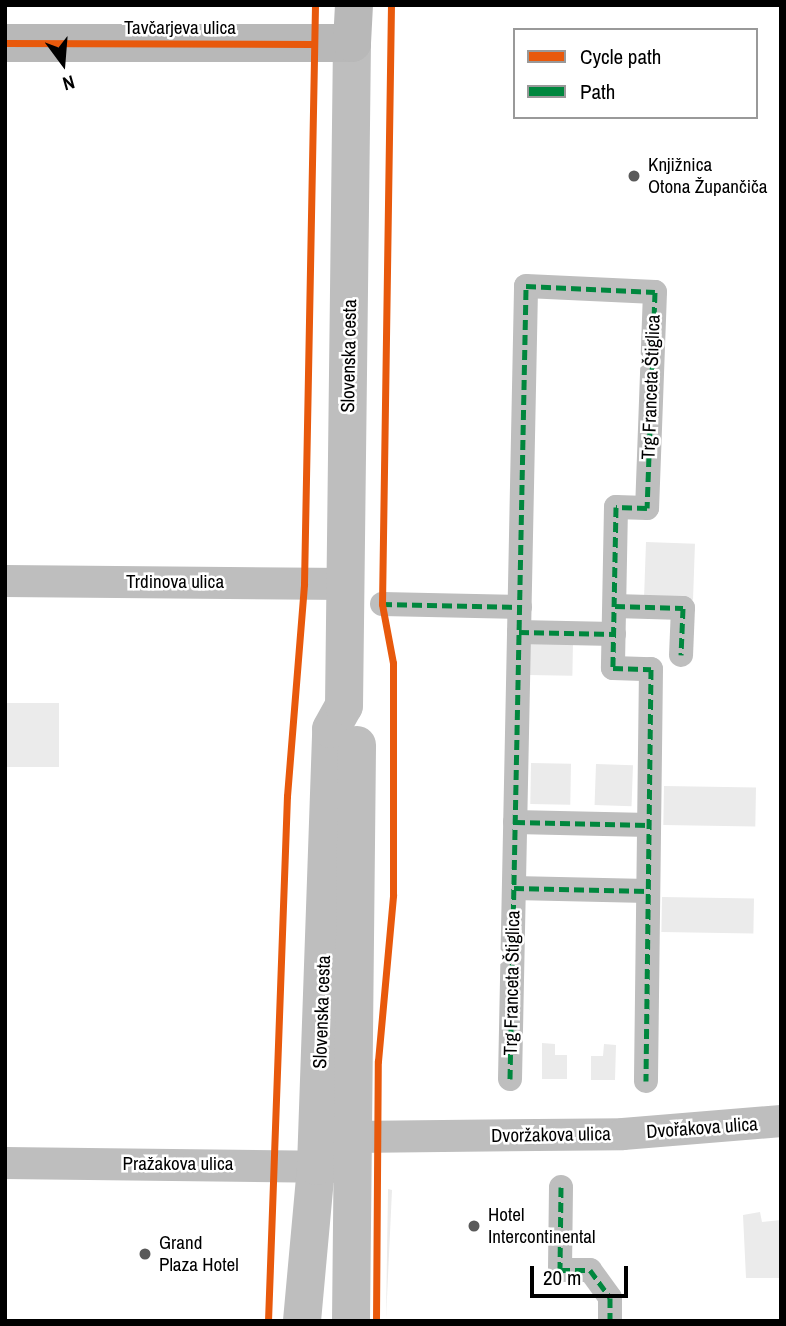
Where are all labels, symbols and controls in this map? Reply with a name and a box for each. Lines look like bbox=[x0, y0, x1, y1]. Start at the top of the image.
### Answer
street label: Tavčarjeva ulica bbox=[124, 17, 236, 39]
north arrow bbox=[28, 28, 98, 98]
legend bbox=[513, 28, 758, 119]
text: Cycle path bbox=[580, 42, 661, 71]
text: N bbox=[60, 69, 78, 97]
text: Path bbox=[580, 77, 615, 106]
place label: Knjižnica Otona Župančiča bbox=[648, 154, 768, 198]
marker: Knjižnica Otona Župančiča bbox=[626, 168, 642, 184]
street label: Slovenska cesta bbox=[337, 299, 361, 413]
street label: Trg Franceta Štiglica bbox=[637, 314, 665, 460]
street label: Trdinova ulica bbox=[126, 571, 224, 593]
street label: Trg Franceta Štiglica bbox=[499, 910, 525, 1056]
street label: Slovenska cesta bbox=[309, 955, 335, 1069]
street label: Dvořakova ulica bbox=[645, 1113, 759, 1143]
street label: Dvoržakova ulica bbox=[491, 1123, 611, 1147]
street label: Pražakova ulica bbox=[123, 1153, 233, 1175]
place label: Hotel Intercontinental bbox=[488, 1204, 595, 1248]
marker: Hotel Intercontinental bbox=[466, 1218, 482, 1234]
place label: Grand Plaza Hotel bbox=[159, 1232, 239, 1276]
marker: Grand Plaza Hotel bbox=[137, 1246, 153, 1262]
scale bar bbox=[534, 1252, 632, 1296]
text: 20 m bbox=[543, 1263, 581, 1292]

